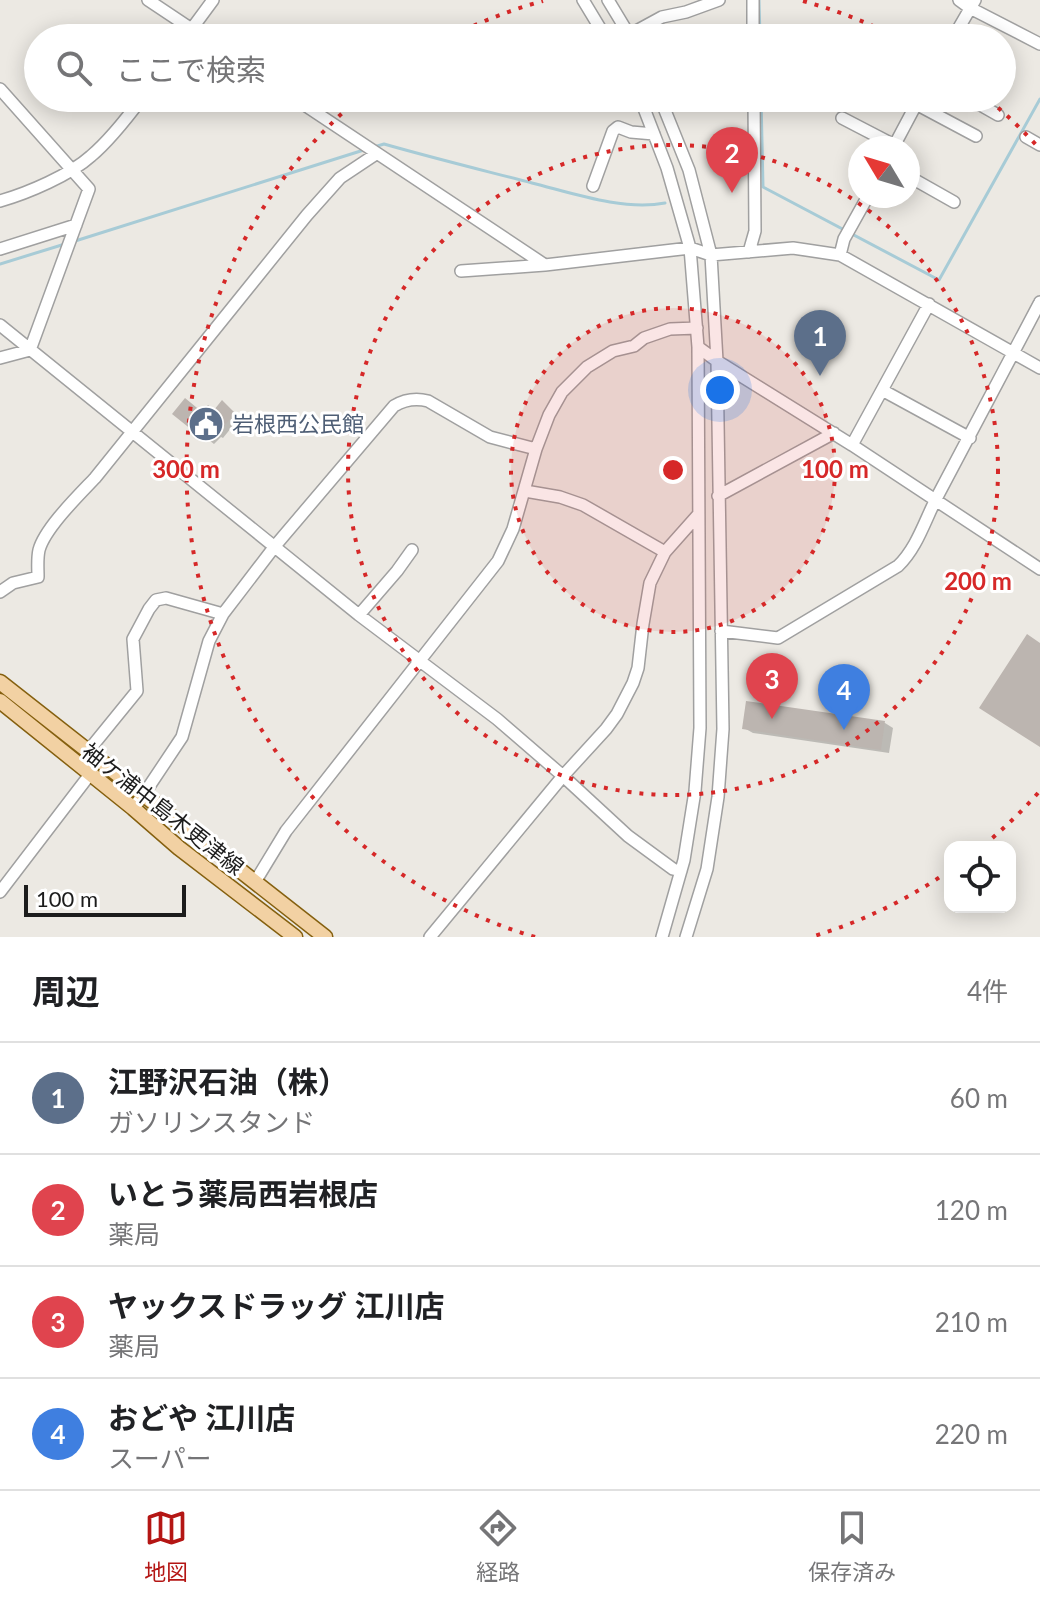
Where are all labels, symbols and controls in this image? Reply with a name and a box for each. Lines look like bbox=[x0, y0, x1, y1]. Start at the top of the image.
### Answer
search box bbox=[24, 24, 1016, 112]
icon: search bbox=[52, 46, 96, 90]
text: ここで検索 bbox=[116, 51, 266, 87]
pin: 2 bbox=[706, 127, 758, 193]
north arrow bbox=[848, 136, 920, 208]
pin: 1 bbox=[794, 310, 846, 376]
your location bbox=[700, 370, 740, 410]
public building icon: 岩根西公民館 bbox=[187, 405, 225, 443]
place label: 岩根西公民館 bbox=[232, 410, 364, 437]
text: 300 m bbox=[152, 454, 220, 483]
text: 100 m bbox=[801, 454, 869, 483]
centre of rings bbox=[659, 456, 687, 484]
text: 200 m bbox=[944, 566, 1012, 595]
pin: 3 bbox=[746, 653, 798, 719]
pin: 4 bbox=[818, 664, 870, 730]
street label: 袖ケ浦中島木更津線 bbox=[77, 737, 250, 880]
map controls bbox=[944, 841, 1016, 913]
button: locate bbox=[944, 841, 1016, 913]
scale bar bbox=[24, 881, 186, 917]
text: 100 m bbox=[36, 885, 98, 912]
text: 周辺 bbox=[32, 970, 100, 1011]
text: 4件 bbox=[967, 975, 1008, 1007]
text: 江野沢石油（株） bbox=[108, 1063, 348, 1099]
text: 1 bbox=[50, 1082, 66, 1114]
text: 60 m bbox=[950, 1082, 1008, 1114]
text: ガソリンスタンド bbox=[108, 1106, 315, 1138]
text: いとう薬局西岩根店 bbox=[108, 1175, 378, 1211]
text: 2 bbox=[50, 1194, 66, 1226]
text: 120 m bbox=[935, 1194, 1008, 1226]
text: 薬局 bbox=[108, 1218, 160, 1250]
text: ヤックスドラッグ 江川店 bbox=[108, 1287, 444, 1323]
text: 3 bbox=[50, 1306, 66, 1338]
text: 210 m bbox=[935, 1306, 1008, 1338]
text: 薬局 bbox=[108, 1330, 160, 1362]
text: おどや 江川店 bbox=[108, 1399, 295, 1435]
text: 4 bbox=[50, 1418, 66, 1450]
text: 220 m bbox=[935, 1418, 1008, 1450]
text: スーパー bbox=[108, 1442, 212, 1474]
tab: 地図 bbox=[144, 1506, 188, 1586]
tab: 経路 bbox=[476, 1506, 520, 1586]
tab: 保存済み bbox=[808, 1506, 896, 1586]

